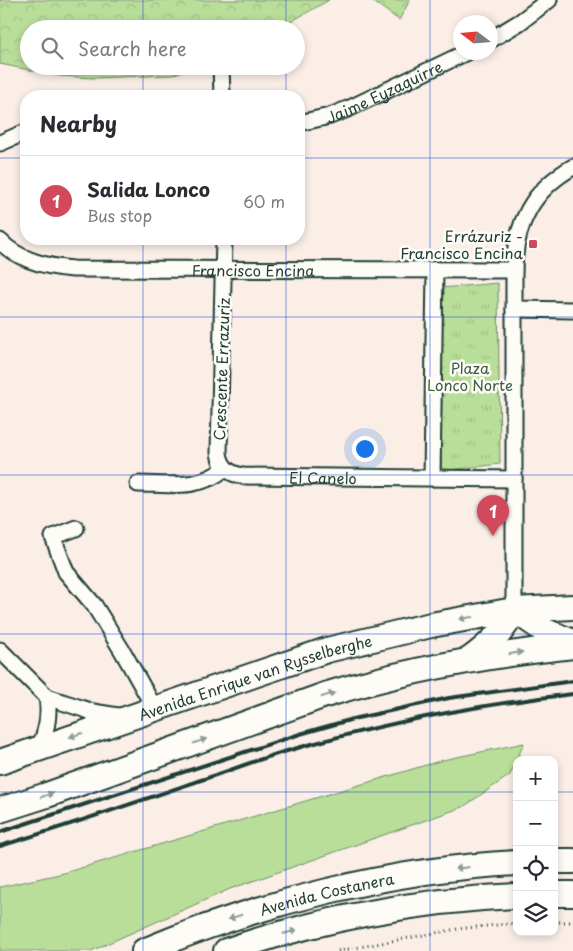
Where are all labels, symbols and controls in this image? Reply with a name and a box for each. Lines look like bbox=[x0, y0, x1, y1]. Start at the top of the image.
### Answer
north arrow bbox=[453, 15, 498, 60]
search box bbox=[20, 20, 305, 75]
icon: search bbox=[38, 34, 66, 62]
text: Search here bbox=[78, 34, 187, 62]
street label: Jaime Eyzaguirre bbox=[322, 54, 446, 128]
text: Nearby bbox=[40, 107, 117, 139]
text: Salida Lonco bbox=[87, 175, 210, 203]
text: 1 bbox=[52, 189, 60, 213]
text: 60 m bbox=[243, 189, 285, 213]
text: Bus stop bbox=[87, 203, 152, 227]
place label: Errázuriz - Francisco Encina bbox=[400, 224, 524, 264]
marker: Errázuriz - Francisco Encina bbox=[527, 238, 539, 250]
street label: Francisco Encina bbox=[192, 258, 315, 281]
street label: Crescente Errazuriz bbox=[207, 297, 235, 441]
park label: Plaza Lonco Norte bbox=[427, 356, 513, 396]
your location bbox=[352, 436, 378, 462]
street label: El Canelo bbox=[289, 465, 357, 489]
pin: 1 bbox=[477, 495, 509, 536]
one-way arrow bbox=[457, 615, 473, 623]
street label: Avenida Enrique van Rysselberghe bbox=[135, 628, 374, 725]
one-way arrow bbox=[508, 648, 524, 656]
one-way arrow bbox=[321, 691, 336, 698]
one-way arrow bbox=[68, 732, 83, 740]
one-way arrow bbox=[192, 737, 207, 744]
map controls bbox=[513, 756, 558, 936]
button: + bbox=[513, 756, 558, 801]
one-way arrow bbox=[39, 791, 54, 798]
button: − bbox=[513, 801, 558, 846]
button: locate bbox=[513, 846, 558, 891]
one-way arrow bbox=[454, 864, 470, 872]
street label: Avenida Costanera bbox=[257, 866, 397, 920]
button: layers bbox=[513, 891, 558, 936]
one-way arrow bbox=[227, 913, 242, 921]
one-way arrow bbox=[282, 928, 297, 936]

